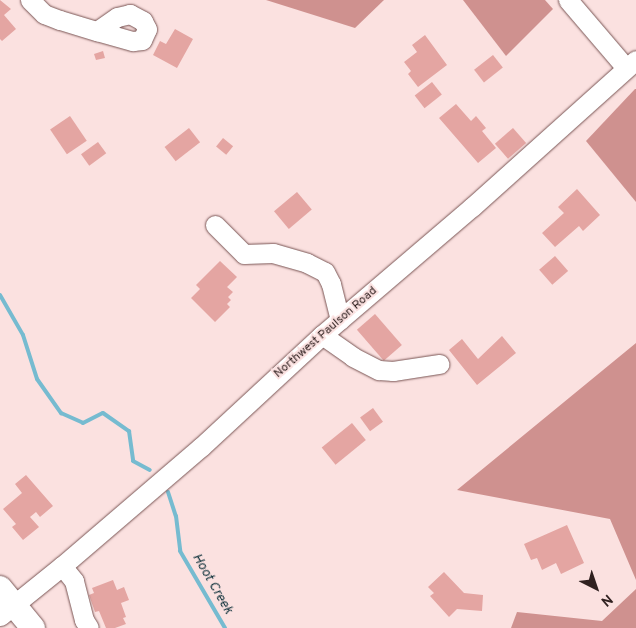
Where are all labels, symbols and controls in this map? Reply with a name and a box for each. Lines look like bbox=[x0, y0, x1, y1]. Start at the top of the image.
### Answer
street label: Northwest Paulson Road bbox=[272, 284, 380, 382]
water label: Hoot Creek bbox=[188, 551, 236, 617]
north arrow bbox=[571, 563, 621, 613]
text: N bbox=[597, 590, 616, 609]

